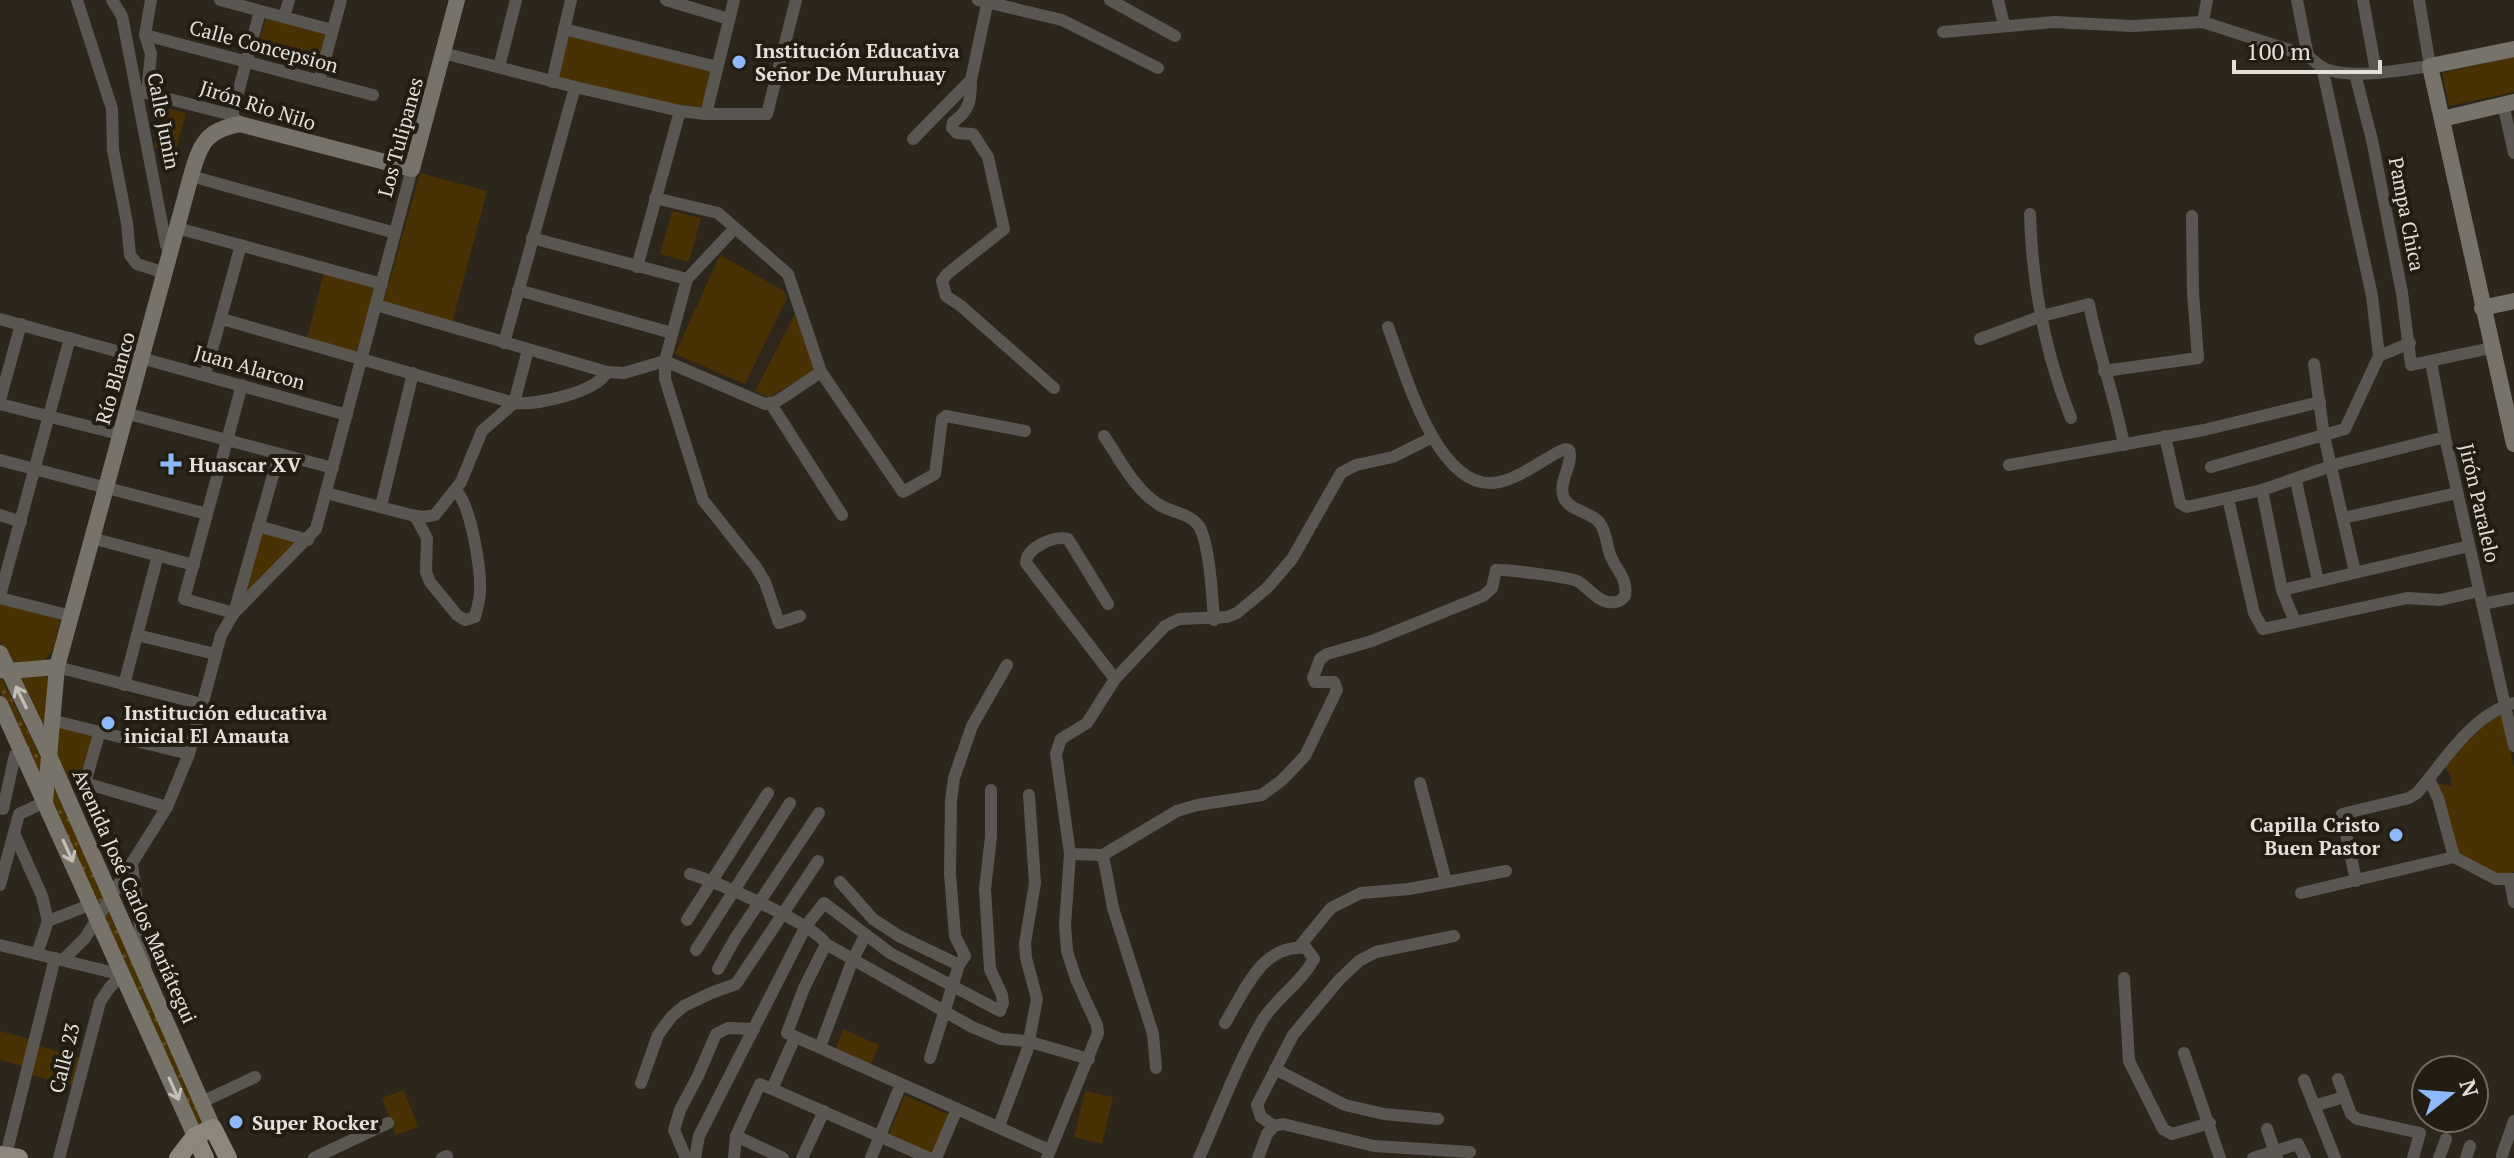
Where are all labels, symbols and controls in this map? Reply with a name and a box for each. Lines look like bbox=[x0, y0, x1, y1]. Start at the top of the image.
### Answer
street label: Calle Concepsion bbox=[186, 13, 342, 79]
scale bar bbox=[2234, 24, 2380, 74]
text: 100 m bbox=[2246, 35, 2311, 67]
place label: Institución Educativa Señor De Muruhuay bbox=[755, 37, 960, 87]
marker: Institución Educativa Señor De Muruhuay bbox=[730, 53, 748, 71]
street label: Calle Junin bbox=[141, 70, 187, 172]
street label: Jirón Rio Nilo bbox=[196, 74, 320, 136]
street label: Los Tulipanes bbox=[371, 74, 429, 200]
street label: Pampa Chica bbox=[2383, 155, 2431, 273]
street label: Río Blanco bbox=[89, 329, 141, 427]
street label: Juan Alarcon bbox=[191, 338, 309, 396]
street label: Jirón Paralelo bbox=[2453, 441, 2507, 565]
place label: Huascar XV bbox=[189, 451, 301, 478]
marker: Huascar XV bbox=[160, 453, 182, 475]
one-way arrow bbox=[13, 686, 28, 710]
place label: Institución educativa inicial El Amauta bbox=[124, 699, 327, 749]
marker: Institución educativa inicial El Amauta bbox=[99, 714, 117, 732]
street label: Avenida José Carlos Mariátegui bbox=[67, 765, 203, 1027]
place label: Capilla Cristo Buen Pastor bbox=[2250, 811, 2380, 861]
marker: Capilla Cristo Buen Pastor bbox=[2387, 826, 2405, 844]
one-way arrow bbox=[61, 838, 76, 863]
street label: Calle 23 bbox=[42, 1020, 86, 1096]
north arrow bbox=[2410, 1054, 2490, 1134]
one-way arrow bbox=[167, 1076, 182, 1100]
text: N bbox=[2453, 1076, 2486, 1101]
place label: Super Rocker bbox=[252, 1109, 379, 1136]
marker: Super Rocker bbox=[227, 1113, 245, 1131]

